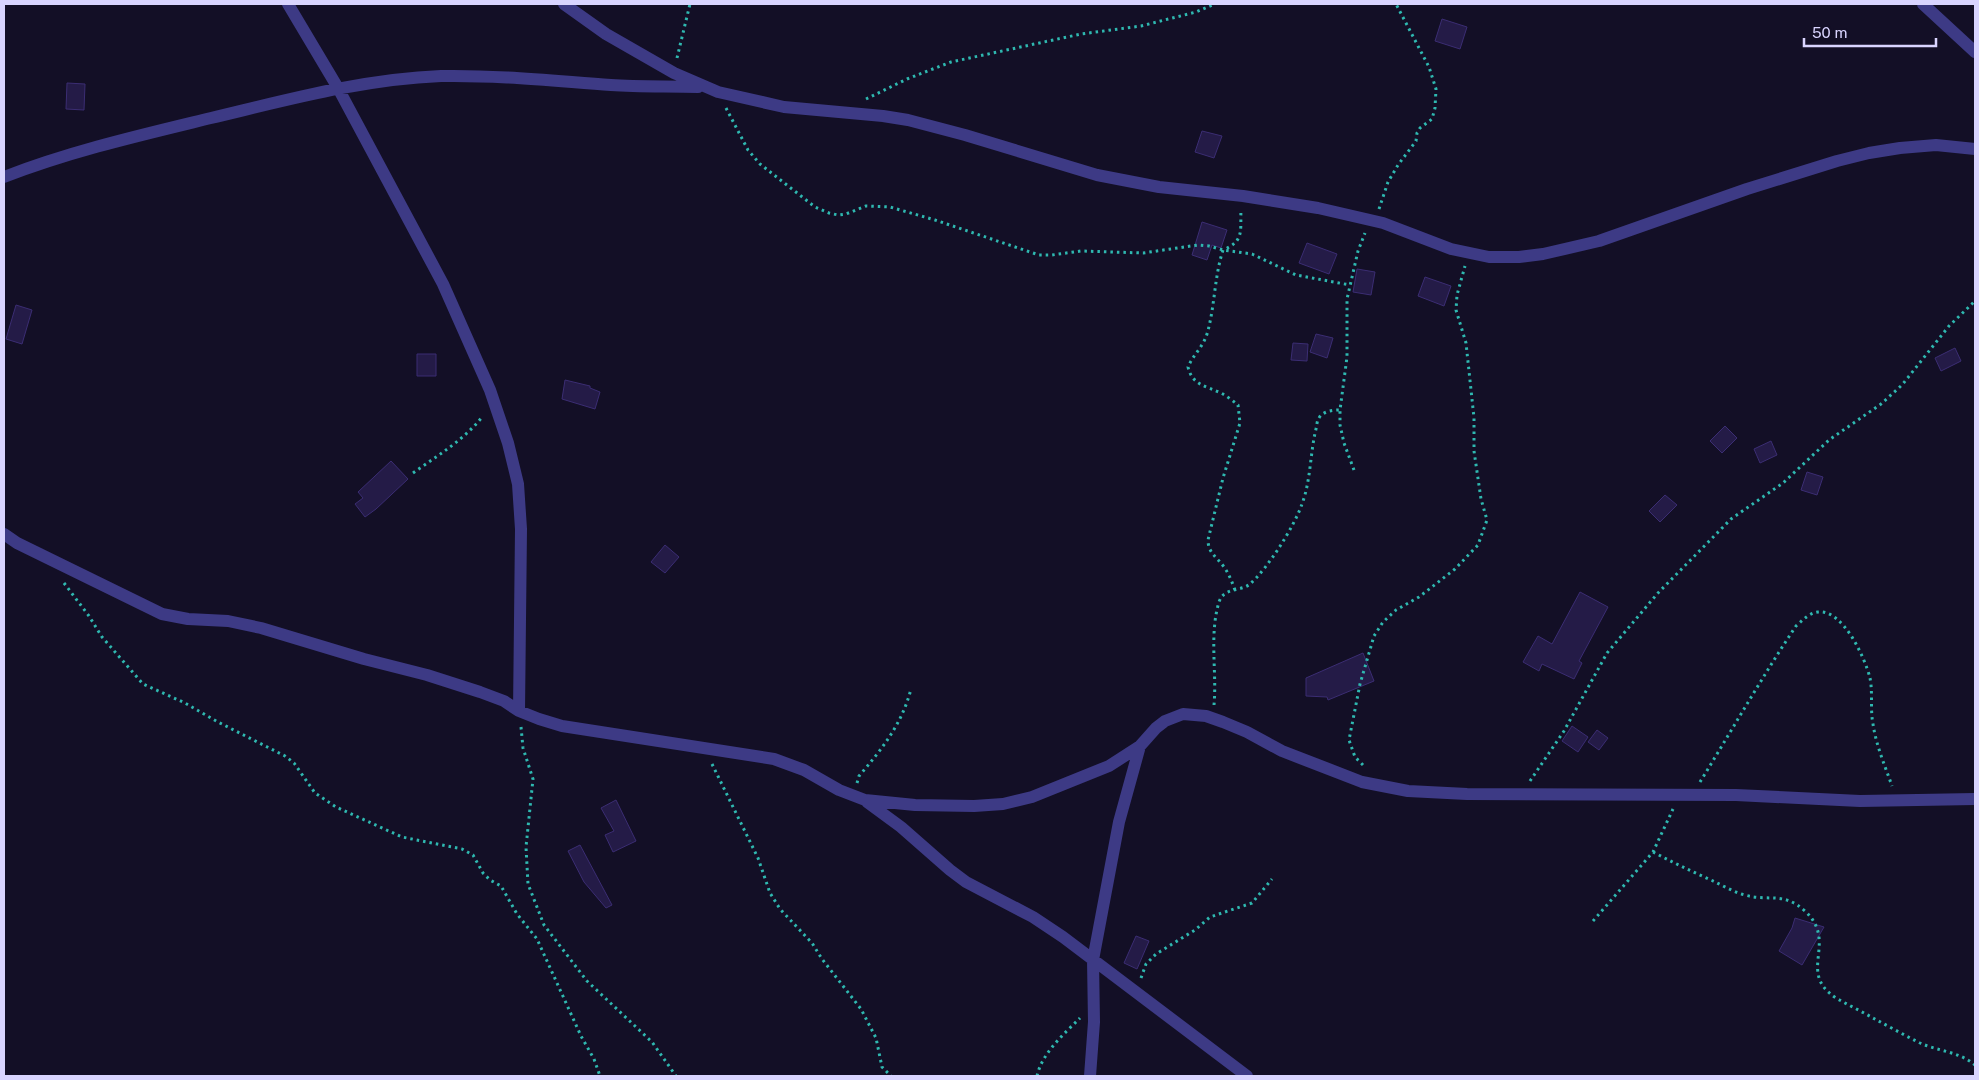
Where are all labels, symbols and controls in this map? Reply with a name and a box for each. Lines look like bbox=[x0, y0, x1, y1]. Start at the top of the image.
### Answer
scale bar bbox=[1804, 15, 1936, 47]
text: 50 m bbox=[1812, 24, 1847, 41]

